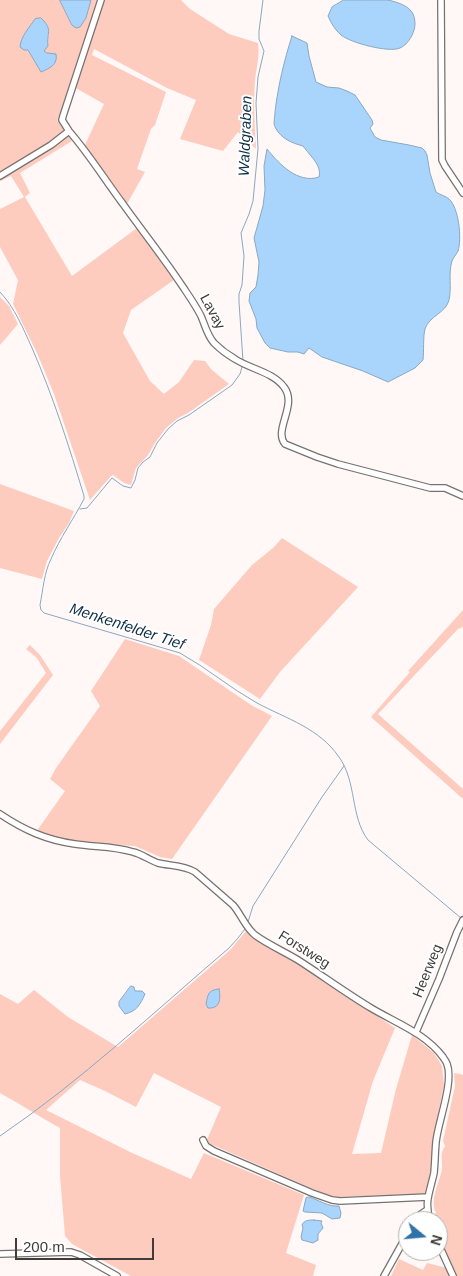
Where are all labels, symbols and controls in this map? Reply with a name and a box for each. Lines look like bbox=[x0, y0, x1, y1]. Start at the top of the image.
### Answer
water label: Waldgraben bbox=[236, 95, 256, 177]
street label: Lavay bbox=[196, 292, 228, 332]
water label: Menkenfelder Tief bbox=[67, 600, 187, 654]
street label: Forstweg bbox=[275, 928, 333, 972]
street label: Heerweg bbox=[410, 942, 446, 1000]
north arrow bbox=[398, 1211, 448, 1261]
scale bar bbox=[18, 1228, 156, 1260]
text: N bbox=[427, 1233, 446, 1247]
text: 200 m bbox=[23, 1238, 65, 1255]

